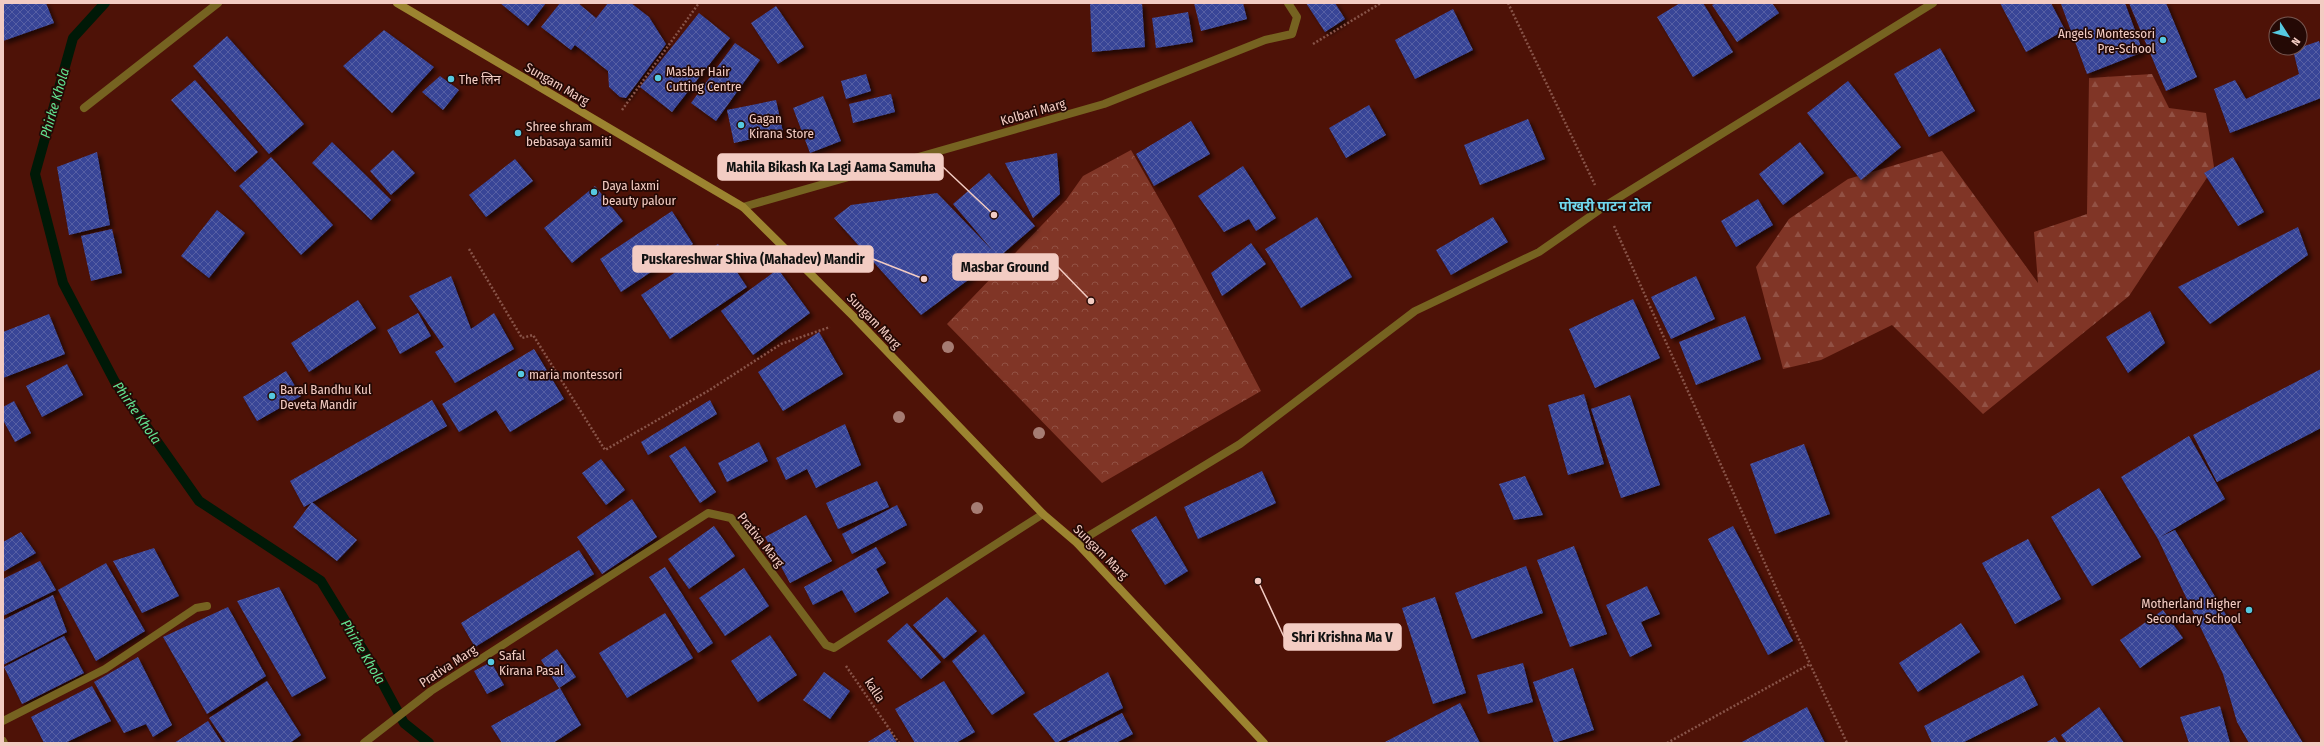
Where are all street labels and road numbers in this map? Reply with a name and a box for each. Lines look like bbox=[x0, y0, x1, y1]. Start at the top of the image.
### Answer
street label: Sungam Marg bbox=[522, 60, 592, 109]
street label: Kolbari Marg bbox=[999, 95, 1068, 128]
street label: Sungam Marg bbox=[844, 290, 905, 353]
street label: Prativa Marg bbox=[735, 510, 788, 571]
street label: Sungam Marg bbox=[1070, 521, 1132, 583]
street label: Prativa Marg bbox=[416, 641, 480, 690]
street label: kalla bbox=[862, 675, 888, 705]

